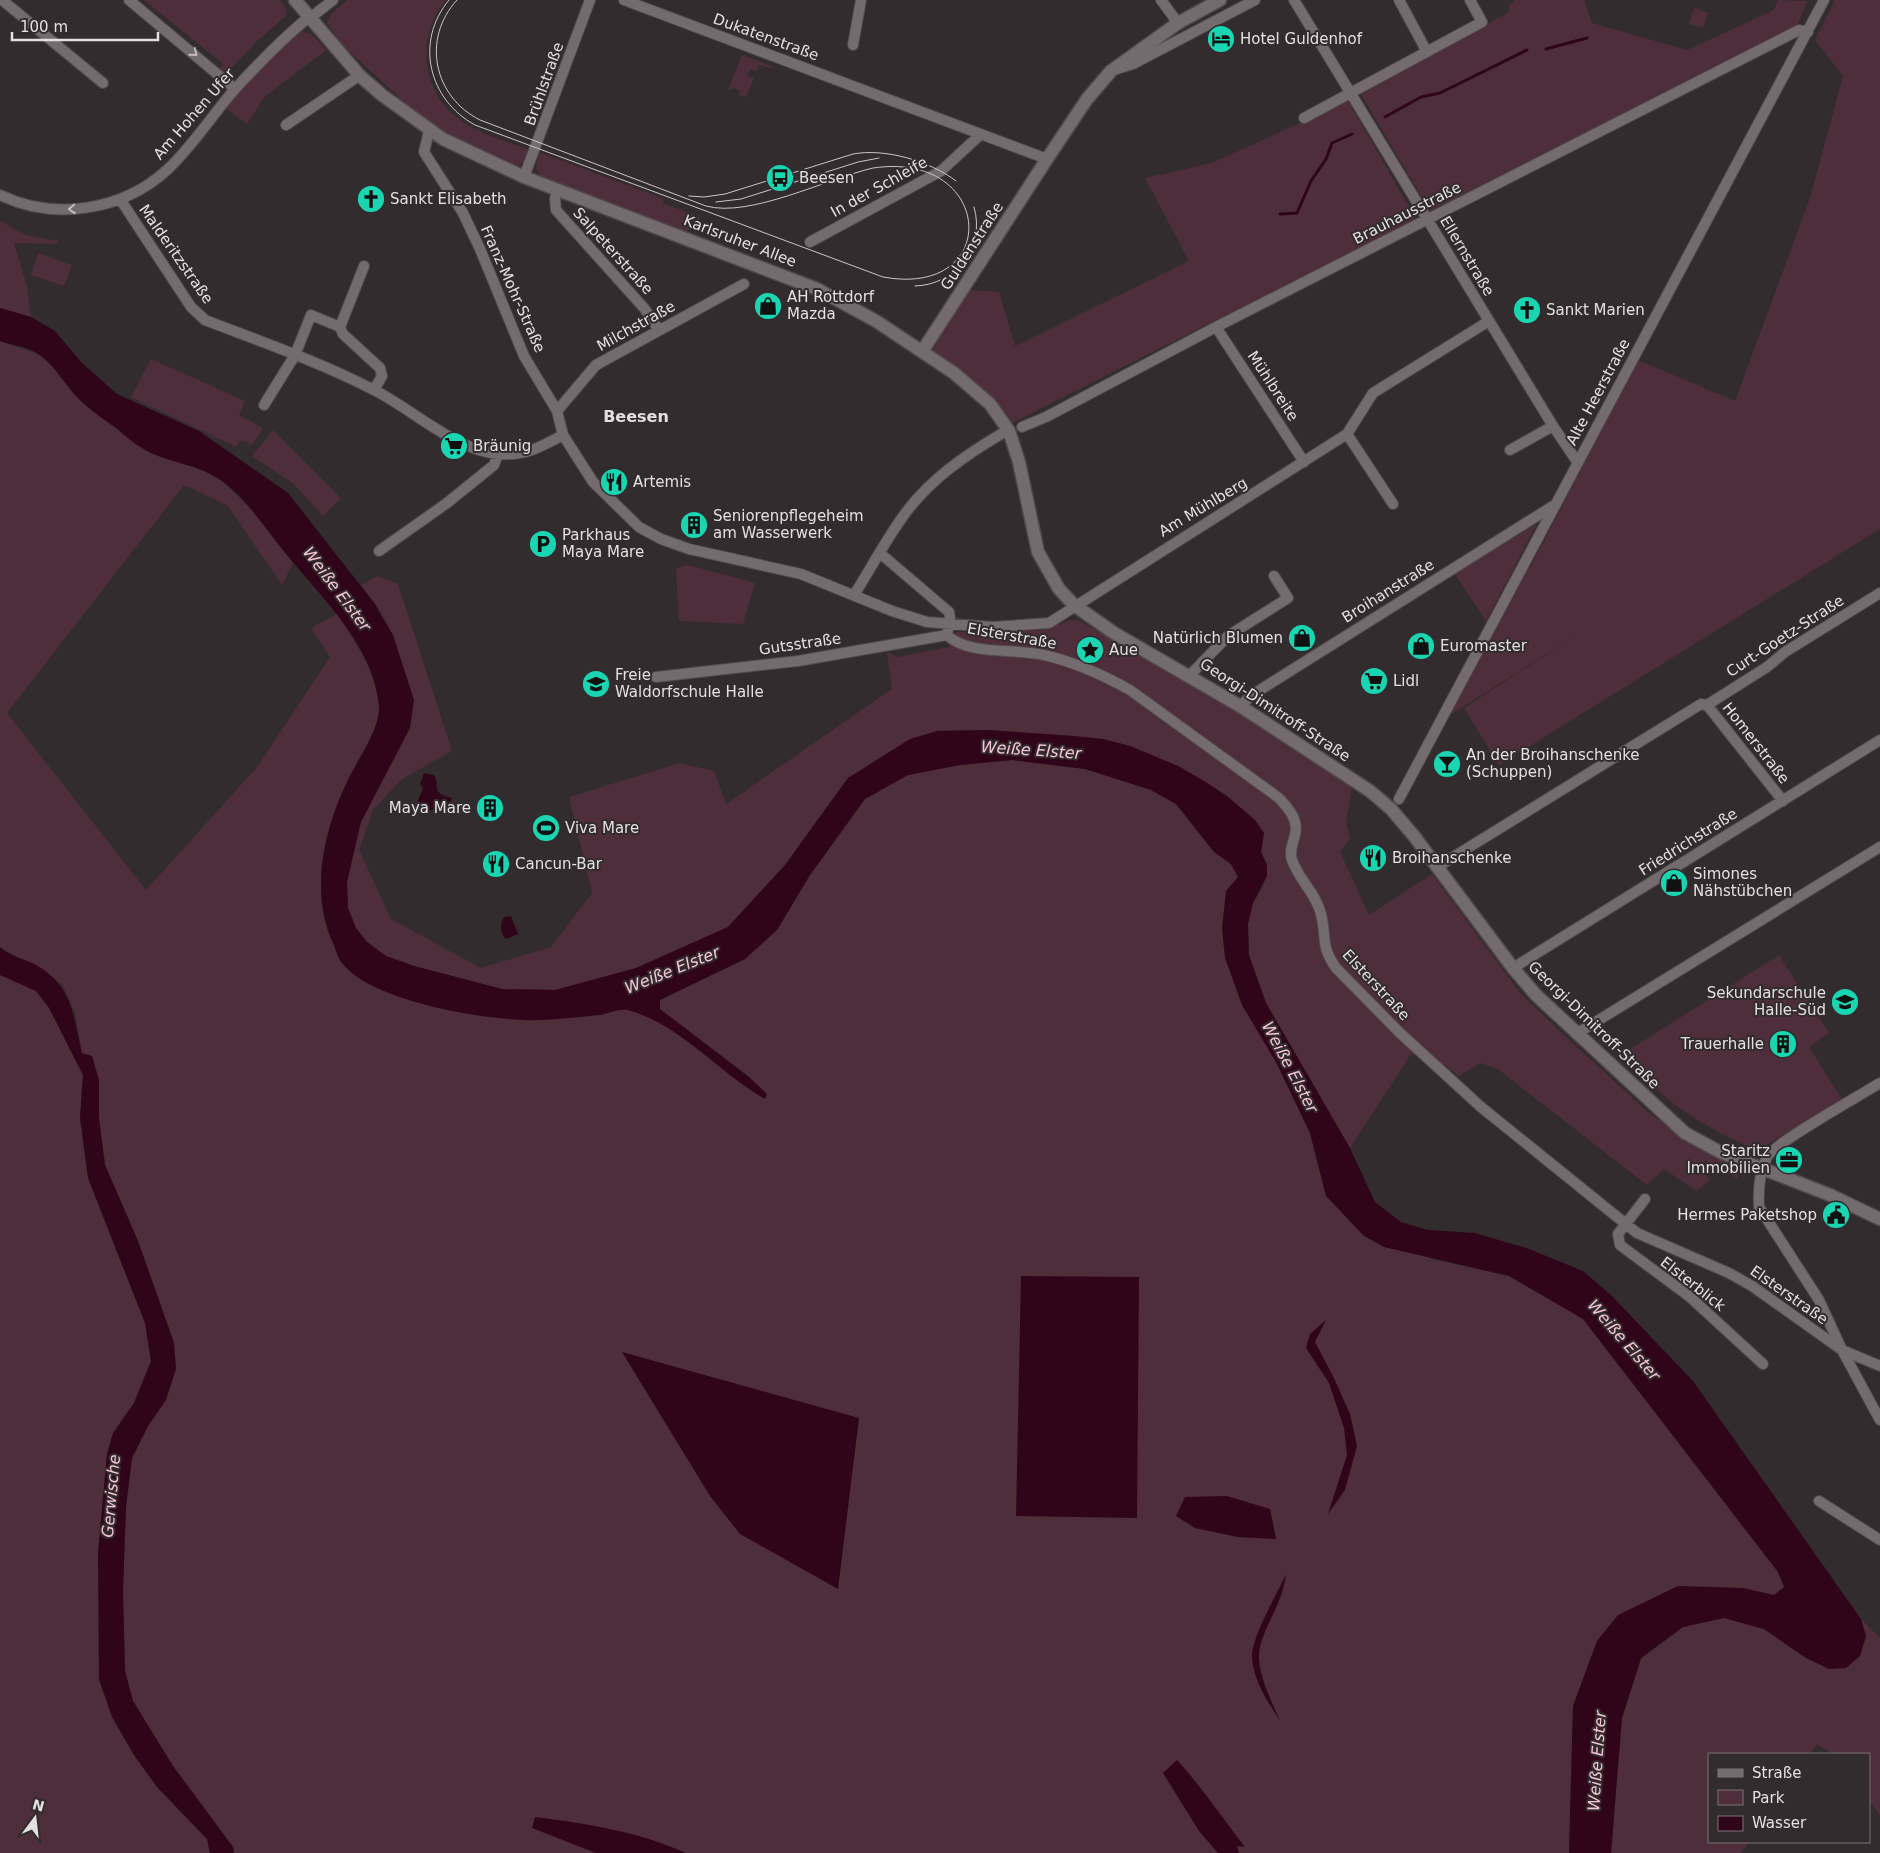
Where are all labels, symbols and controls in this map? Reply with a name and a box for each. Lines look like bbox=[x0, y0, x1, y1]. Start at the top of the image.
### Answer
scale bar bbox=[12, 10, 159, 42]
street label: Dukatenstraße bbox=[711, 10, 821, 64]
text: 100 m bbox=[20, 18, 68, 36]
hotel icon: Hotel Guldenhof bbox=[1206, 24, 1236, 54]
place label: Hotel Guldenhof bbox=[1240, 30, 1363, 48]
street label: Brühlstraße bbox=[521, 40, 567, 128]
one-way arrow bbox=[188, 48, 197, 56]
street label: Am Hohen Ufer bbox=[150, 64, 239, 163]
street label: In der Schleife bbox=[828, 153, 930, 221]
bus stop icon: Beesen bbox=[765, 163, 795, 193]
place label: Beesen bbox=[799, 169, 854, 187]
street label: Brauhausstraße bbox=[1350, 178, 1464, 248]
church icon: Sankt Elisabeth bbox=[356, 184, 386, 214]
place label: Sankt Elisabeth bbox=[390, 190, 507, 208]
street label: Guldenstraße bbox=[937, 199, 1007, 293]
street label: Malderitzstraße bbox=[135, 201, 217, 307]
one-way arrow bbox=[68, 204, 76, 215]
street label: Salpeterstraße bbox=[569, 204, 657, 298]
street label: Karlsruher Allee bbox=[681, 211, 799, 271]
street label: Ellernstraße bbox=[1436, 213, 1498, 299]
street label: Franz-Mohr-Straße bbox=[477, 223, 549, 355]
place label: AH Rottdorf Mazda bbox=[787, 288, 875, 323]
shop icon: AH Rottdorf Mazda bbox=[753, 291, 783, 321]
church icon: Sankt Marien bbox=[1512, 295, 1542, 325]
street label: Milchstraße bbox=[594, 297, 678, 355]
place label: Sankt Marien bbox=[1546, 301, 1645, 319]
street label: Alte Heerstraße bbox=[1562, 336, 1634, 448]
street label: Mühlbreite bbox=[1244, 348, 1302, 424]
district label: Beesen bbox=[603, 407, 669, 426]
supermarket icon: Bräunig bbox=[439, 431, 469, 461]
place label: Bräunig bbox=[473, 437, 531, 455]
restaurant icon: Artemis bbox=[599, 467, 629, 497]
place label: Artemis bbox=[633, 473, 691, 491]
street label: Am Mühlberg bbox=[1156, 474, 1250, 540]
place label: Seniorenpflegeheim am Wasserwerk bbox=[713, 507, 864, 542]
building icon: Seniorenpflegeheim am Wasserwerk bbox=[679, 510, 709, 540]
place label: Parkhaus Maya Mare bbox=[562, 526, 644, 561]
parking icon: Parkhaus Maya Mare bbox=[528, 529, 558, 559]
water label: Weiße Elster bbox=[299, 543, 376, 636]
street label: Broihanstraße bbox=[1339, 555, 1437, 627]
street label: Curt-Goetz-Straße bbox=[1723, 591, 1847, 681]
street label: Elsterstraße bbox=[966, 619, 1058, 653]
shop icon: Natürlich Blumen bbox=[1287, 623, 1317, 653]
street label: Gutsstraße bbox=[758, 629, 842, 659]
place label: Natürlich Blumen bbox=[1153, 629, 1283, 647]
shop icon: Euromaster bbox=[1406, 631, 1436, 661]
place icon: Aue bbox=[1075, 635, 1105, 665]
place label: Euromaster bbox=[1440, 637, 1528, 655]
place label: Aue bbox=[1109, 641, 1138, 659]
street label: Georgi-Dimitroff-Straße bbox=[1196, 655, 1354, 765]
place label: Freie Waldorfschule Halle bbox=[615, 666, 764, 701]
supermarket icon: Lidl bbox=[1359, 666, 1389, 696]
school or university icon: Freie Waldorfschule Halle bbox=[581, 669, 611, 699]
place label: Lidl bbox=[1393, 672, 1419, 690]
street label: Homerstraße bbox=[1719, 699, 1793, 787]
water label: Weiße Elster bbox=[980, 737, 1083, 763]
place label: An der Broihanschenke (Schuppen) bbox=[1466, 746, 1640, 781]
bar icon: An der Broihanschenke (Schuppen) bbox=[1432, 749, 1462, 779]
building icon: Maya Mare bbox=[475, 793, 505, 823]
place label: Maya Mare bbox=[389, 799, 471, 817]
street label: Friedrichstraße bbox=[1636, 805, 1740, 879]
sports icon: Viva Mare bbox=[531, 813, 561, 843]
place label: Viva Mare bbox=[565, 819, 639, 837]
restaurant icon: Broihanschenke bbox=[1358, 843, 1388, 873]
restaurant icon: Cancun-Bar bbox=[481, 849, 511, 879]
place label: Broihanschenke bbox=[1392, 849, 1511, 867]
place label: Cancun-Bar bbox=[515, 855, 603, 873]
place label: Simones Nähstübchen bbox=[1693, 865, 1792, 900]
shop icon: Simones Nähstübchen bbox=[1659, 868, 1689, 898]
water label: Weiße Elster bbox=[622, 942, 724, 998]
street label: Elsterstraße bbox=[1339, 946, 1413, 1024]
street label: Georgi-Dimitroff-Straße bbox=[1525, 958, 1663, 1092]
place label: Sekundarschule Halle-Süd bbox=[1707, 984, 1826, 1019]
school or university icon: Sekundarschule Halle-Süd bbox=[1830, 987, 1860, 1017]
water label: Weiße Elster bbox=[1258, 1018, 1323, 1117]
building icon: Trauerhalle bbox=[1768, 1029, 1798, 1059]
place label: Trauerhalle bbox=[1680, 1035, 1764, 1053]
place label: Staritz Immobilien bbox=[1686, 1142, 1770, 1177]
office icon: Staritz Immobilien bbox=[1774, 1145, 1804, 1175]
public building icon: Hermes Paketshop bbox=[1821, 1200, 1851, 1230]
place label: Hermes Paketshop bbox=[1677, 1206, 1817, 1224]
street label: Elsterblick bbox=[1657, 1253, 1729, 1315]
street label: Elsterstraße bbox=[1747, 1262, 1831, 1328]
water label: Weiße Elster bbox=[1584, 1296, 1665, 1385]
water label: Gerwische bbox=[98, 1453, 124, 1538]
water label: Weiße Elster bbox=[1584, 1709, 1610, 1812]
legend bbox=[1708, 1753, 1870, 1843]
text: Straße bbox=[1752, 1764, 1801, 1782]
text: Park bbox=[1752, 1789, 1785, 1807]
north arrow bbox=[10, 1793, 60, 1843]
text: N bbox=[31, 1796, 46, 1815]
text: Wasser bbox=[1752, 1814, 1807, 1832]

